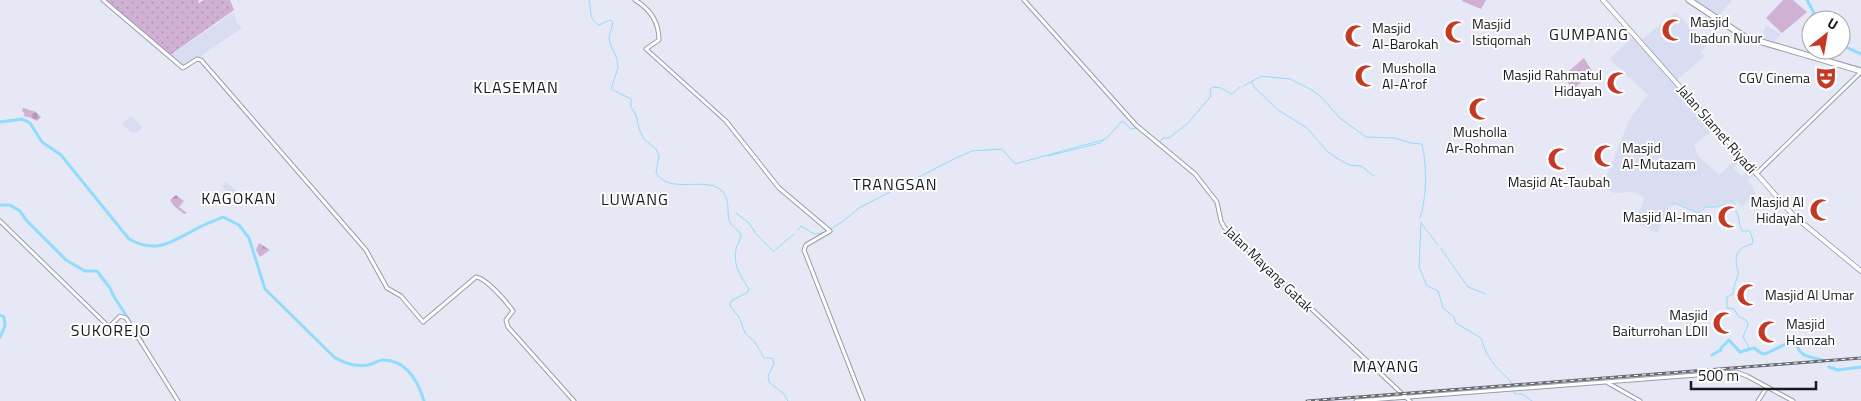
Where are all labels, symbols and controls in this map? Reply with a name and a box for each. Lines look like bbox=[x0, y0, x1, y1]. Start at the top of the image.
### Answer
north arrow bbox=[1801, 10, 1851, 60]
place label: Masjid Ibadun Nuur bbox=[1690, 11, 1763, 48]
text: U bbox=[1824, 12, 1842, 35]
place label: Masjid Istiqomah bbox=[1472, 13, 1531, 50]
place label: Masjid Al-Barokah bbox=[1372, 17, 1439, 54]
mosque icon: Masjid Ibadun Nuur bbox=[1660, 17, 1686, 43]
mosque icon: Masjid Istiqomah bbox=[1443, 19, 1469, 45]
district label: GUMPANG bbox=[1549, 22, 1629, 46]
mosque icon: Masjid Al-Barokah bbox=[1343, 23, 1369, 49]
place label: Musholla Al-A'rof bbox=[1382, 57, 1436, 94]
mosque icon: Musholla Al-A'rof bbox=[1353, 63, 1379, 89]
place label: Masjid Rahmatul Hidayah bbox=[1503, 64, 1602, 101]
theatre icon: CGV Cinema bbox=[1813, 65, 1839, 91]
place label: CGV Cinema bbox=[1739, 67, 1810, 88]
mosque icon: Masjid Rahmatul Hidayah bbox=[1605, 70, 1631, 96]
district label: KLASEMAN bbox=[473, 75, 559, 99]
street label: Jalan Slamet Riyadi bbox=[1673, 79, 1762, 178]
mosque icon: Musholla Ar-Rohman bbox=[1467, 96, 1493, 122]
place label: Musholla Ar-Rohman bbox=[1446, 121, 1514, 158]
place label: Masjid Al-Mutazam bbox=[1622, 137, 1696, 174]
mosque icon: Masjid Al-Mutazam bbox=[1592, 143, 1618, 169]
mosque icon: Masjid At-Taubah bbox=[1546, 146, 1572, 172]
place label: Masjid At-Taubah bbox=[1508, 171, 1610, 192]
district label: TRANGSAN bbox=[852, 172, 938, 196]
district label: KAGOKAN bbox=[201, 186, 277, 210]
district label: LUWANG bbox=[601, 187, 669, 211]
place label: Masjid Al Hidayah bbox=[1751, 191, 1804, 228]
mosque icon: Masjid Al Hidayah bbox=[1808, 197, 1834, 223]
mosque icon: Masjid Al-Iman bbox=[1716, 204, 1742, 230]
place label: Masjid Al-Iman bbox=[1623, 206, 1712, 227]
street label: Jalan Mayang Gatak bbox=[1220, 221, 1319, 317]
mosque icon: Masjid Al Umar bbox=[1735, 282, 1761, 308]
place label: Masjid Al Umar bbox=[1765, 284, 1854, 305]
place label: Masjid Baiturrohan LDII bbox=[1612, 304, 1708, 341]
mosque icon: Masjid Baiturrohan LDII bbox=[1711, 310, 1737, 336]
place label: Masjid Hamzah bbox=[1786, 313, 1835, 350]
district label: SUKOREJO bbox=[71, 318, 151, 342]
mosque icon: Masjid Hamzah bbox=[1756, 319, 1782, 345]
district label: MAYANG bbox=[1353, 354, 1419, 378]
scale bar bbox=[1691, 358, 1816, 390]
text: 500 m bbox=[1698, 364, 1739, 387]

